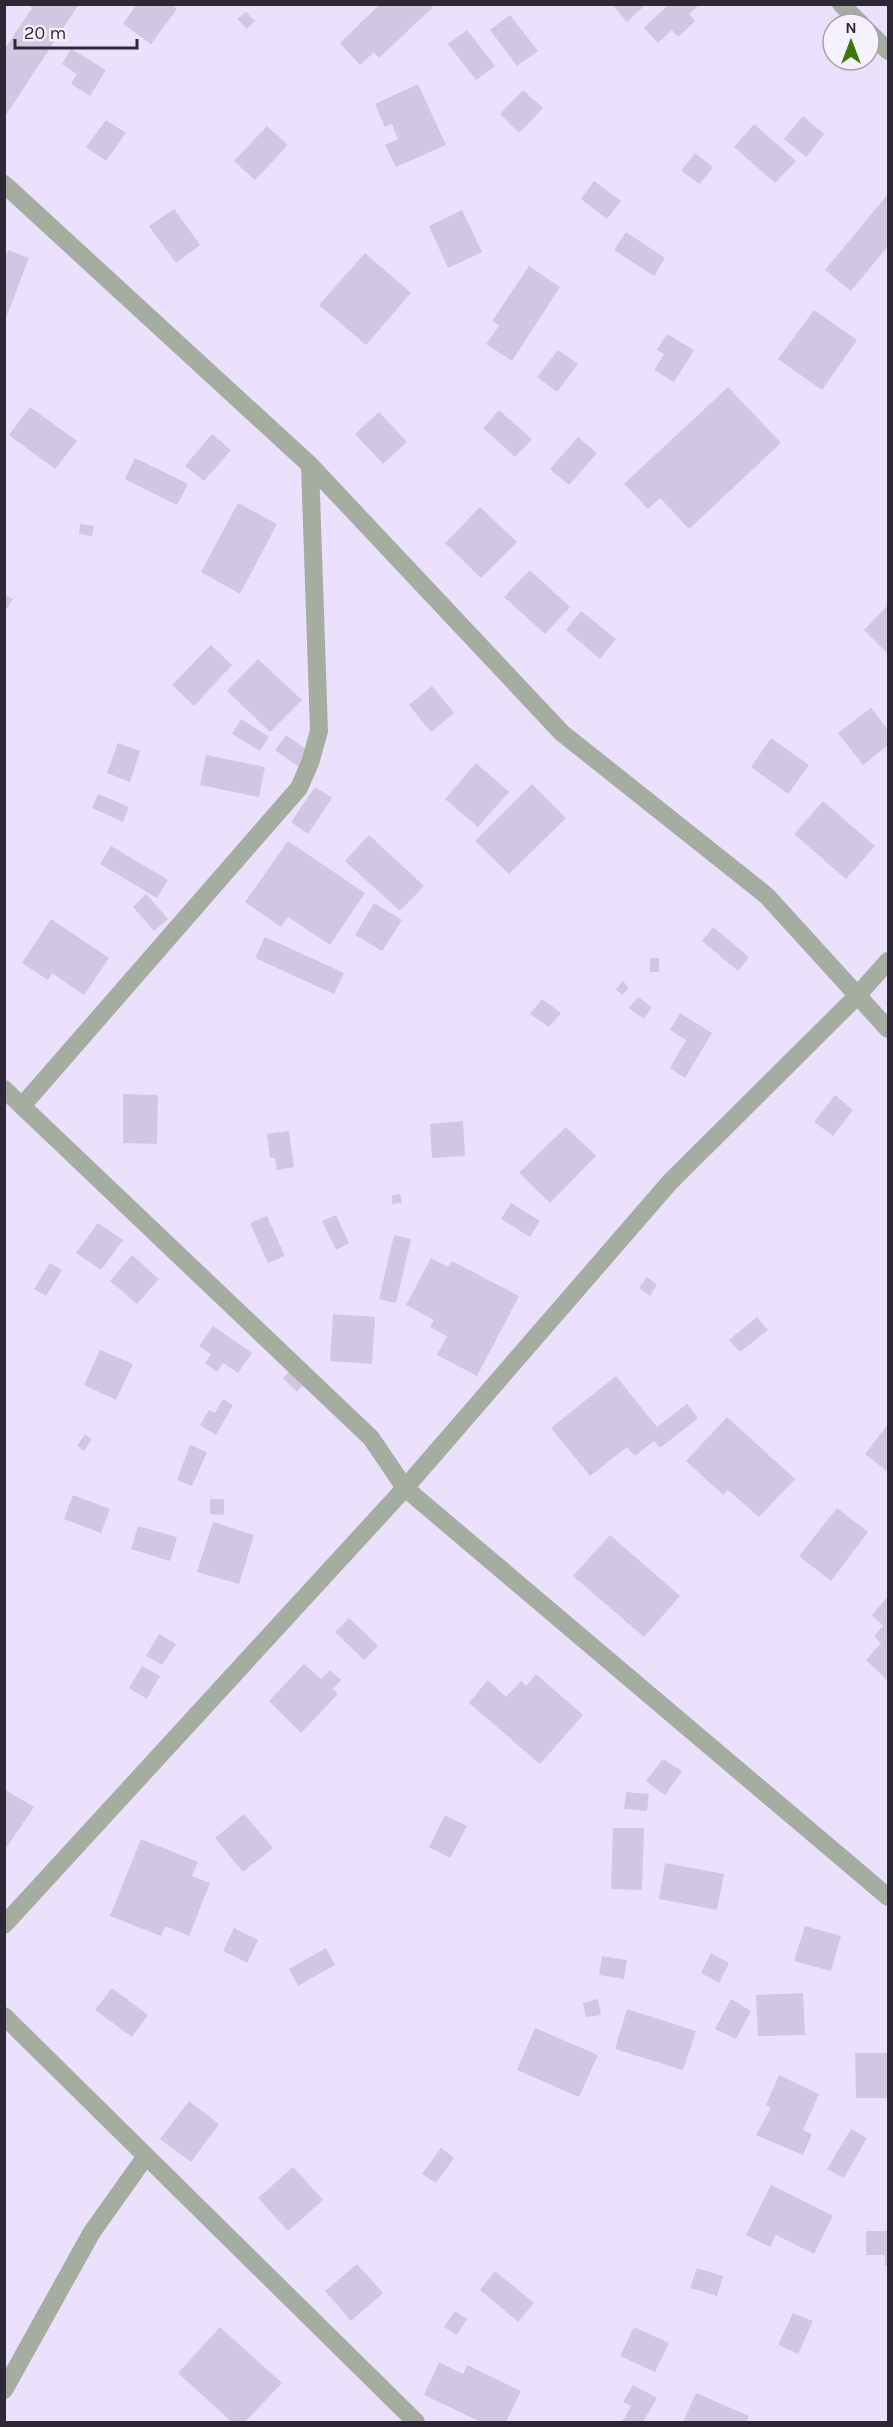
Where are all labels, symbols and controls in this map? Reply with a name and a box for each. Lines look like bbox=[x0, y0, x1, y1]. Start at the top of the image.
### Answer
scale bar bbox=[15, 12, 136, 50]
north arrow bbox=[821, 12, 881, 72]
text: N bbox=[845, 18, 857, 37]
text: 20 m bbox=[24, 22, 66, 44]

